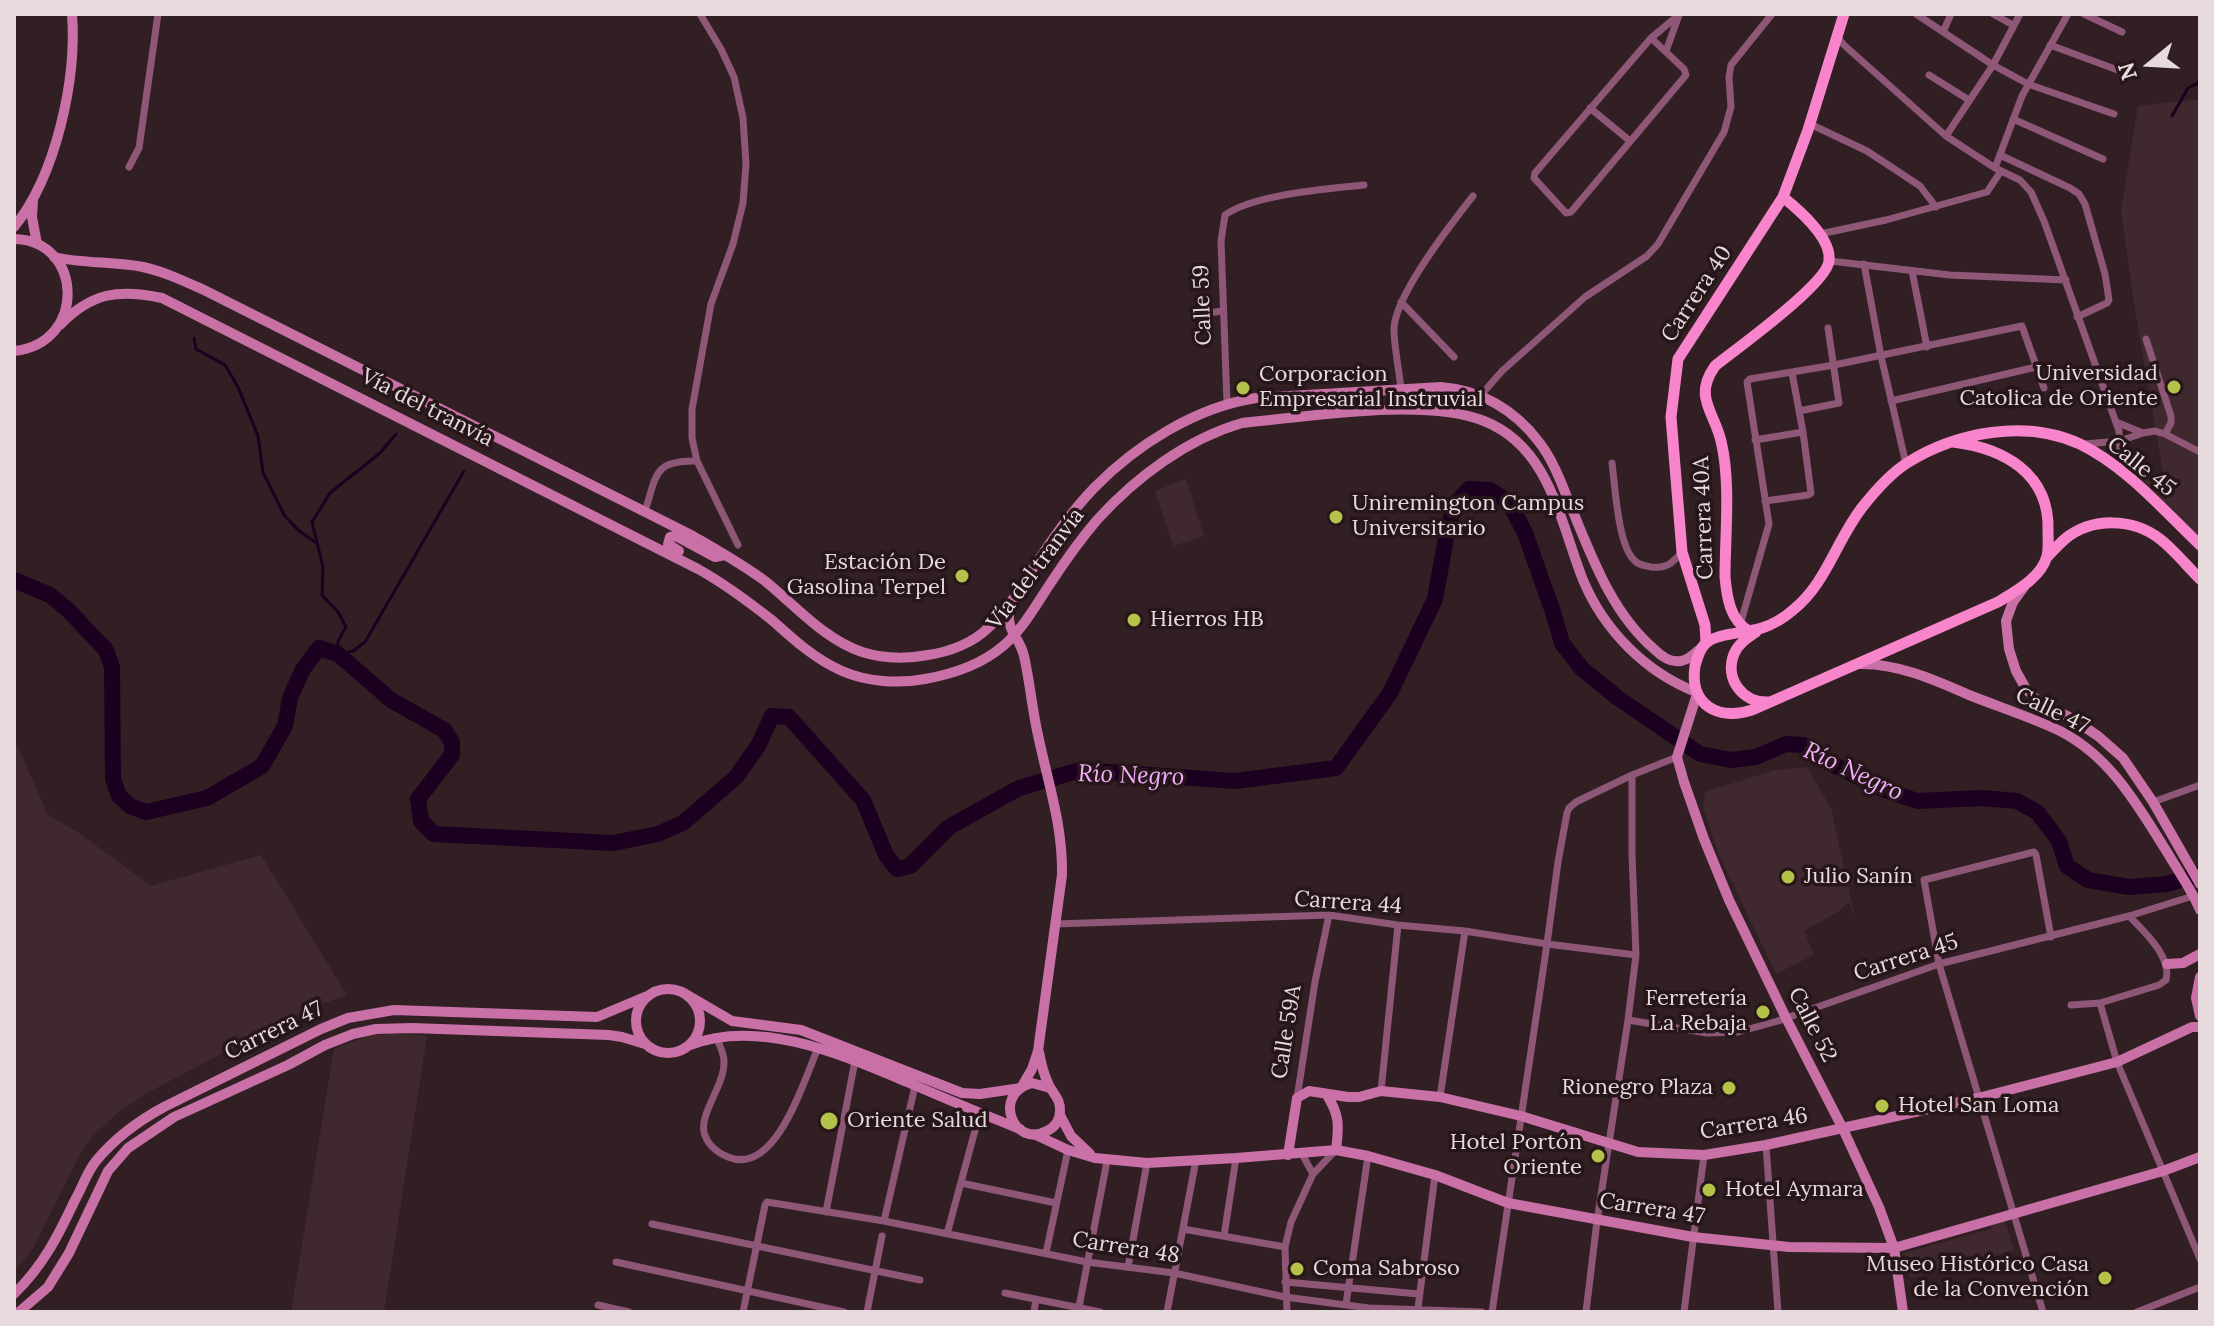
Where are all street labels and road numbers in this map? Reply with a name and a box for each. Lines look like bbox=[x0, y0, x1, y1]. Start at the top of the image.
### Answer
street label: Carrera 40 bbox=[1656, 241, 1738, 347]
street label: Calle 59 bbox=[1188, 264, 1218, 346]
street label: Vía del tranvía bbox=[356, 363, 498, 453]
street label: Calle 45 bbox=[2101, 431, 2181, 503]
street label: Carrera 40A bbox=[1689, 456, 1719, 580]
street label: Vía del tranvía bbox=[982, 503, 1090, 635]
street label: Calle 47 bbox=[2011, 682, 2093, 740]
street label: Carrera 44 bbox=[1293, 886, 1403, 920]
street label: Carrera 45 bbox=[1851, 929, 1961, 987]
street label: Calle 59A bbox=[1267, 983, 1307, 1081]
street label: Calle 52 bbox=[1782, 983, 1842, 1067]
street label: Carrera 47 bbox=[221, 996, 327, 1066]
street label: Carrera 46 bbox=[1698, 1102, 1810, 1146]
street label: Carrera 47 bbox=[1598, 1188, 1706, 1230]
street label: Carrera 48 bbox=[1070, 1226, 1182, 1270]

